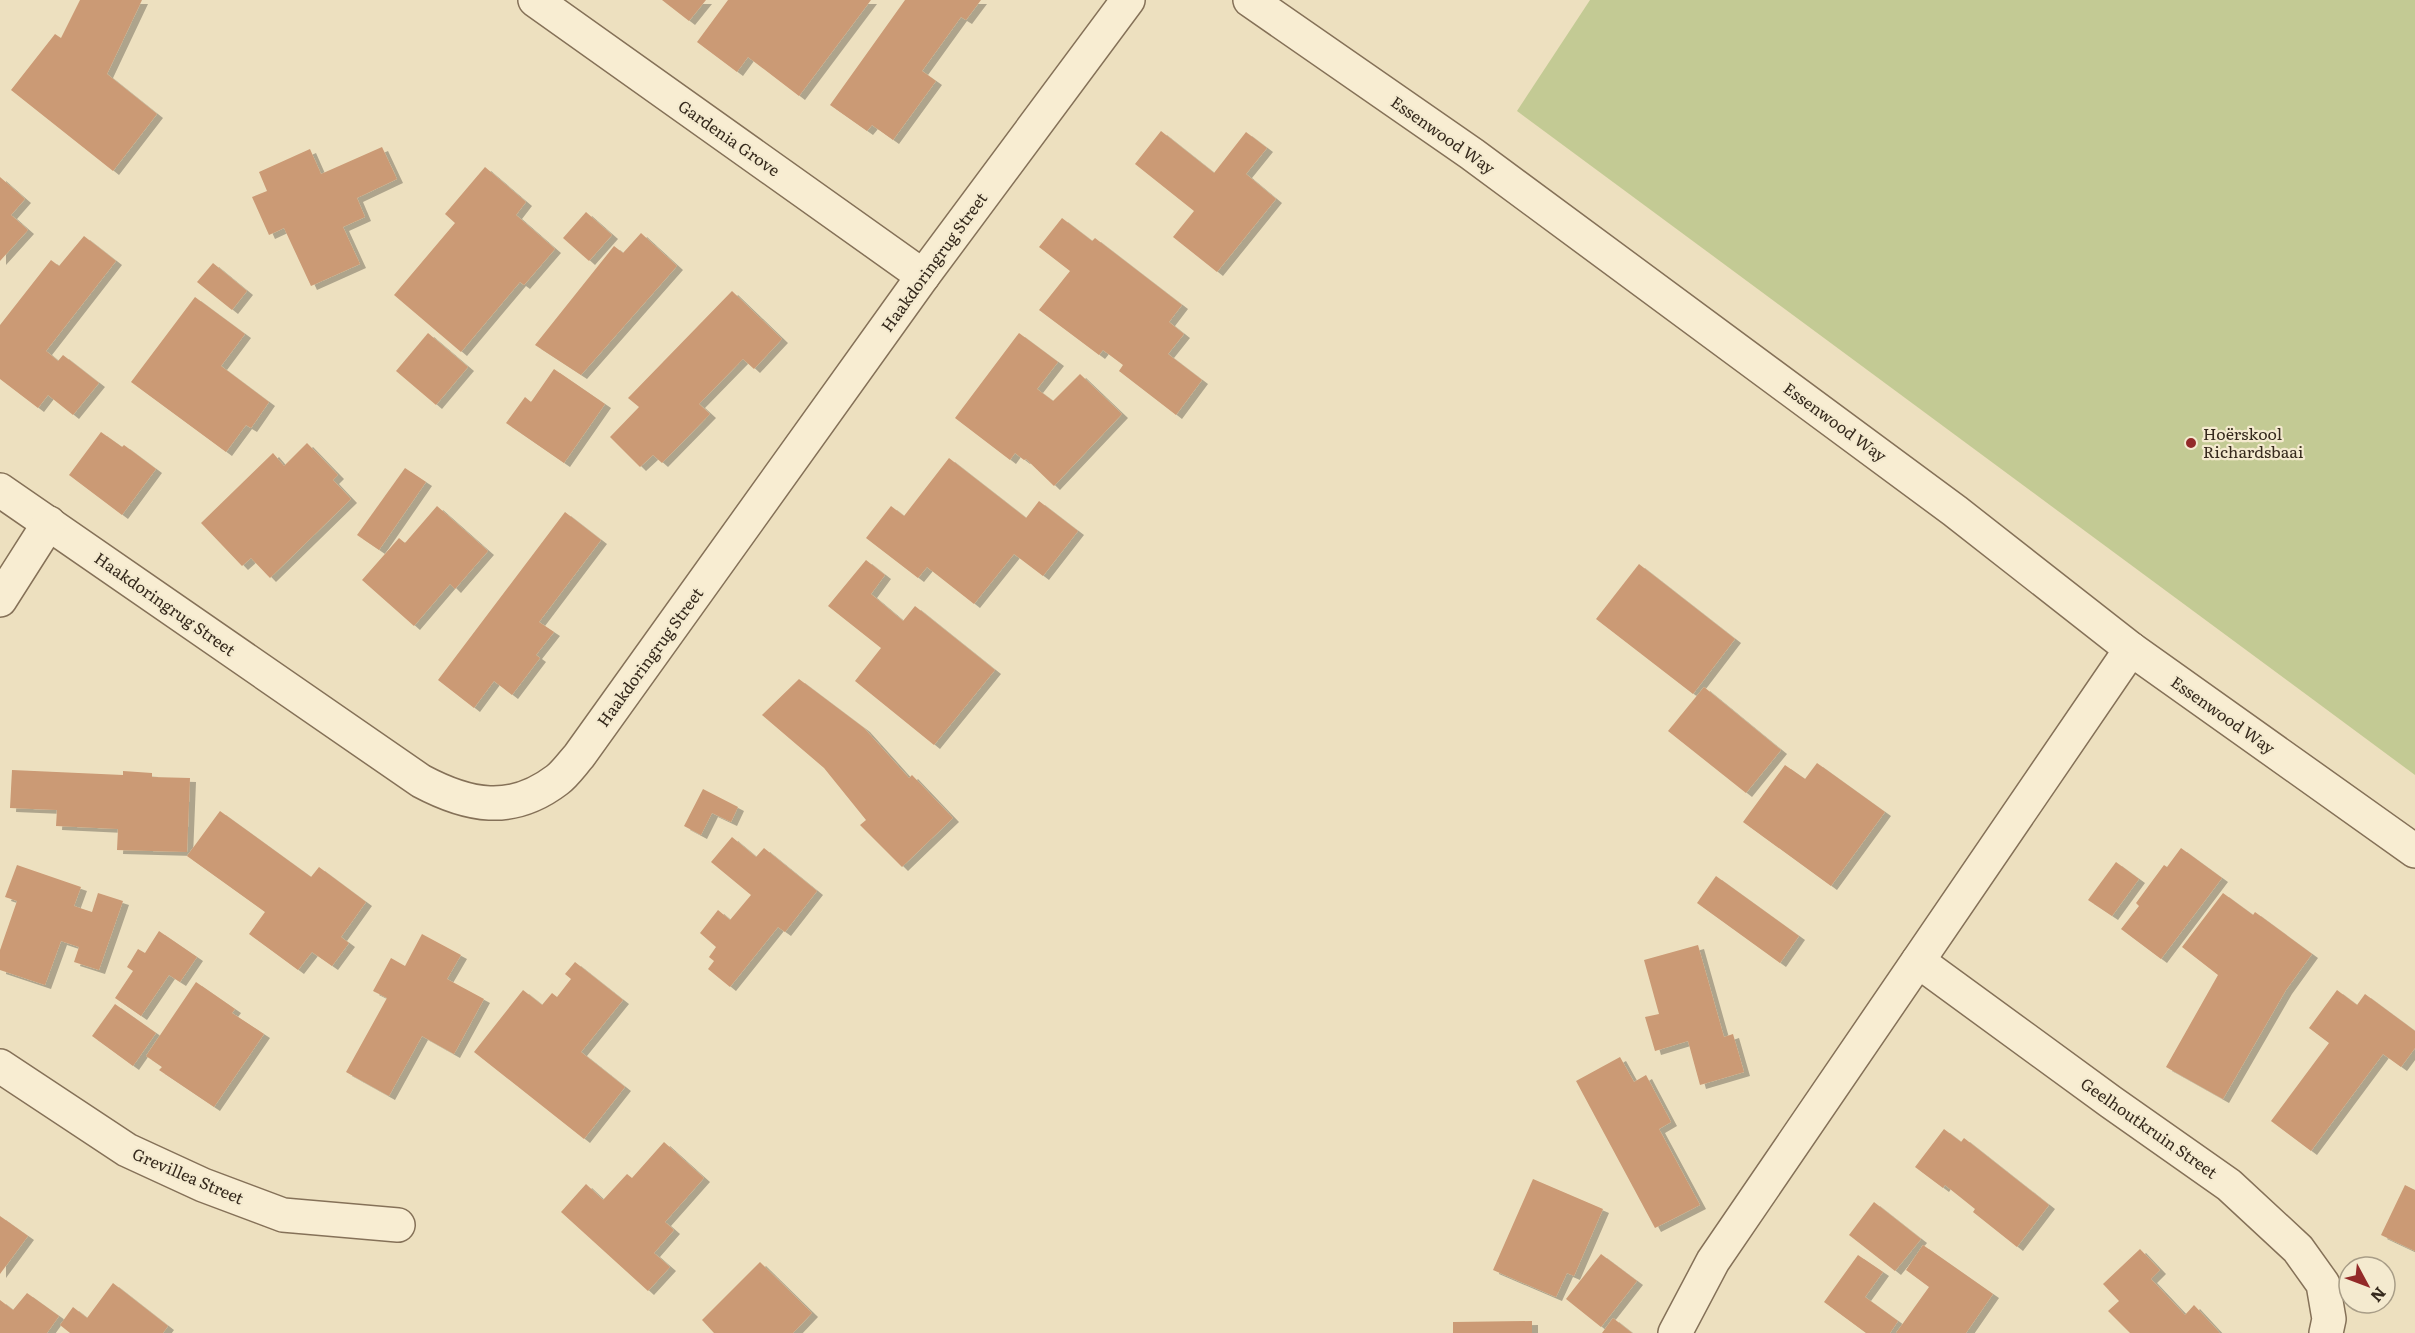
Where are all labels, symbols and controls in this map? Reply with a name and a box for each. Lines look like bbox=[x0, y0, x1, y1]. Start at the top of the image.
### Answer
street label: Essenwood Way bbox=[1387, 89, 1501, 180]
street label: Gardenia Grove bbox=[674, 93, 785, 181]
street label: Haakdoringrug Street bbox=[874, 186, 992, 336]
street label: Essenwood Way bbox=[1779, 376, 1893, 467]
place label: Hoërskool Richardsbaai bbox=[2203, 421, 2303, 463]
marker: Hoërskool Richardsbaai bbox=[2184, 436, 2198, 450]
street label: Haakdoringrug Street bbox=[90, 545, 241, 661]
street label: Haakdoringrug Street bbox=[590, 581, 708, 731]
street label: Essenwood Way bbox=[2167, 669, 2281, 760]
street label: Geelhoutkruin Street bbox=[2076, 1071, 2223, 1184]
street label: Grevillea Street bbox=[129, 1141, 248, 1210]
north arrow bbox=[2337, 1255, 2397, 1315]
text: N bbox=[2366, 1283, 2393, 1308]

